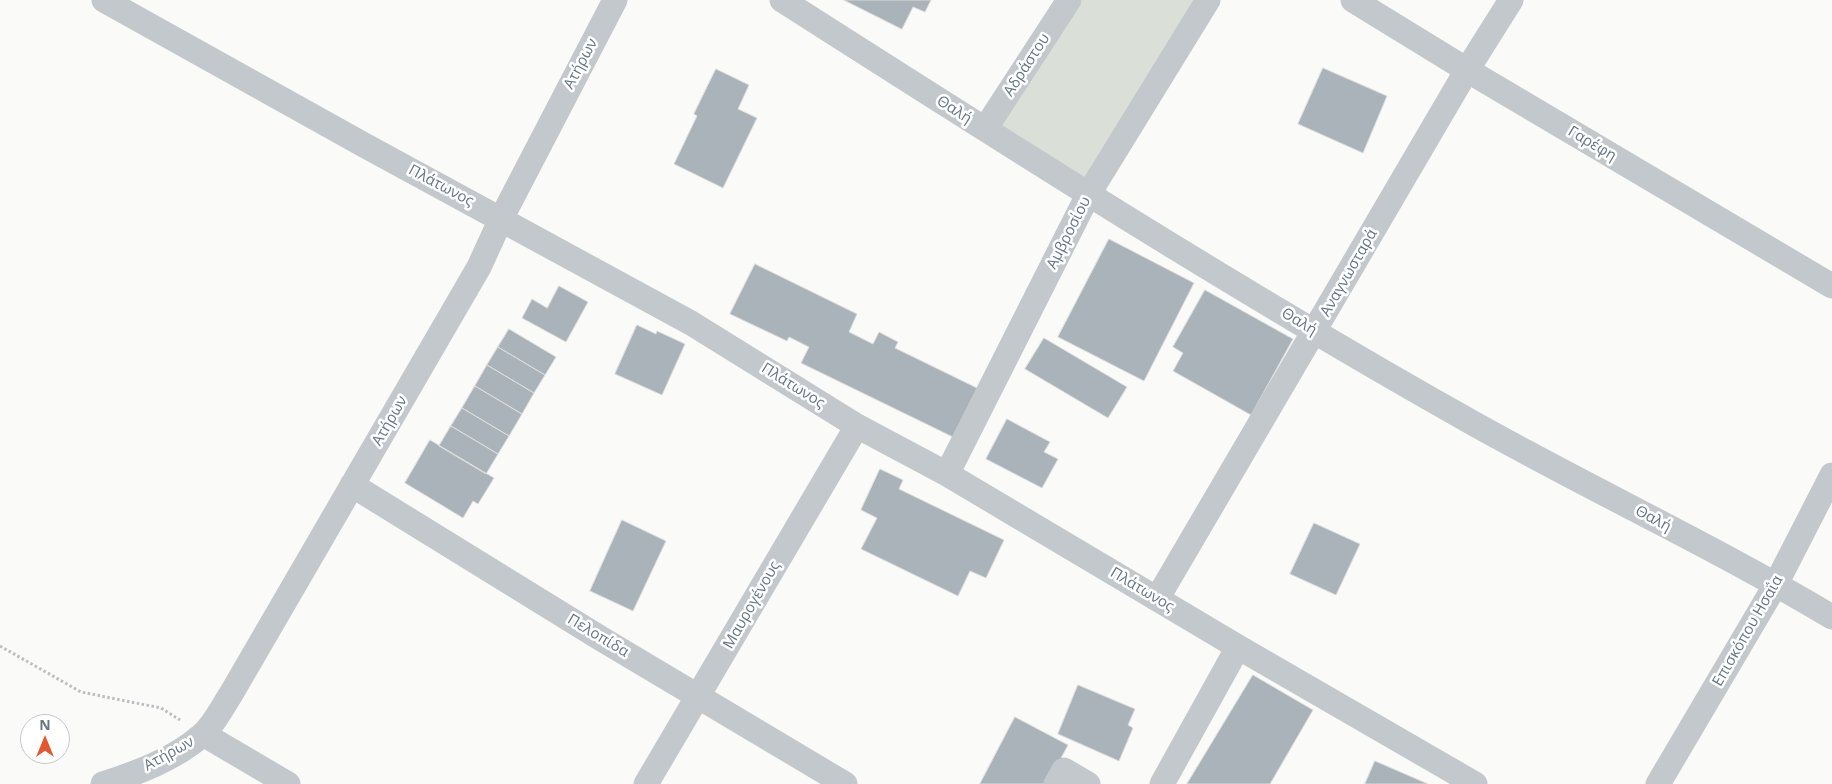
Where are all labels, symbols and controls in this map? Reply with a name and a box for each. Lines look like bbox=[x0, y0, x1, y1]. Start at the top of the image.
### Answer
street label: Αδράστου bbox=[1000, 30, 1054, 100]
street label: Ατήρων bbox=[560, 36, 602, 92]
street label: Θαλή bbox=[933, 92, 975, 128]
street label: Γαρέφη bbox=[1565, 123, 1619, 165]
street label: Πλάτωνος bbox=[405, 161, 477, 211]
street label: Αμβροσίου bbox=[1043, 194, 1095, 272]
street label: Αναγνωσταρά bbox=[1317, 226, 1381, 320]
street label: Θαλή bbox=[1278, 304, 1320, 340]
street label: Πλάτωνος bbox=[758, 360, 828, 412]
street label: Ατήρων bbox=[369, 393, 411, 449]
street label: Θαλή bbox=[1632, 502, 1674, 536]
street label: Μαυρογένους bbox=[720, 558, 784, 652]
street label: Πλάτωνος bbox=[1107, 564, 1177, 616]
street label: Επισκόπου Ησαΐα bbox=[1709, 572, 1787, 690]
street label: Πελοπίδα bbox=[564, 611, 632, 661]
north arrow bbox=[20, 714, 70, 764]
text: N bbox=[39, 715, 51, 734]
street label: Ατήρων bbox=[141, 733, 197, 775]

